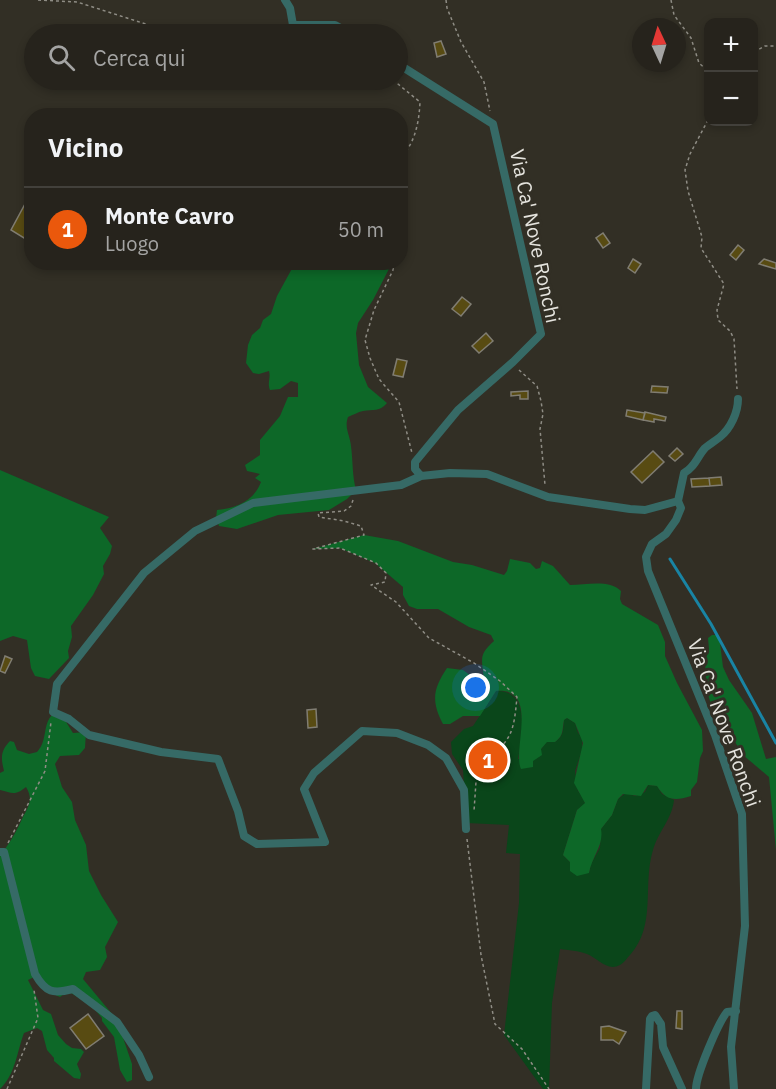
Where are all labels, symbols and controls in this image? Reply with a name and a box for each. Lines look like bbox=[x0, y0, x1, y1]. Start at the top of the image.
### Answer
north arrow bbox=[632, 18, 686, 72]
map controls bbox=[704, 18, 758, 126]
button: + bbox=[704, 18, 758, 72]
search box bbox=[24, 24, 408, 90]
icon: search bbox=[45, 41, 78, 74]
text: Cerca qui bbox=[93, 43, 185, 72]
button: − bbox=[704, 72, 758, 126]
text: Vicino bbox=[48, 130, 123, 164]
street label: Via Ca' Nove Ronchi bbox=[504, 147, 567, 325]
text: Monte Cavro bbox=[105, 201, 234, 230]
text: 1 bbox=[62, 216, 74, 243]
text: 50 m bbox=[338, 216, 384, 243]
text: Luogo bbox=[105, 230, 159, 257]
street label: Via Ca' Nove Ronchi bbox=[682, 635, 767, 811]
your location bbox=[461, 673, 490, 702]
pin: 1 bbox=[468, 738, 508, 783]

